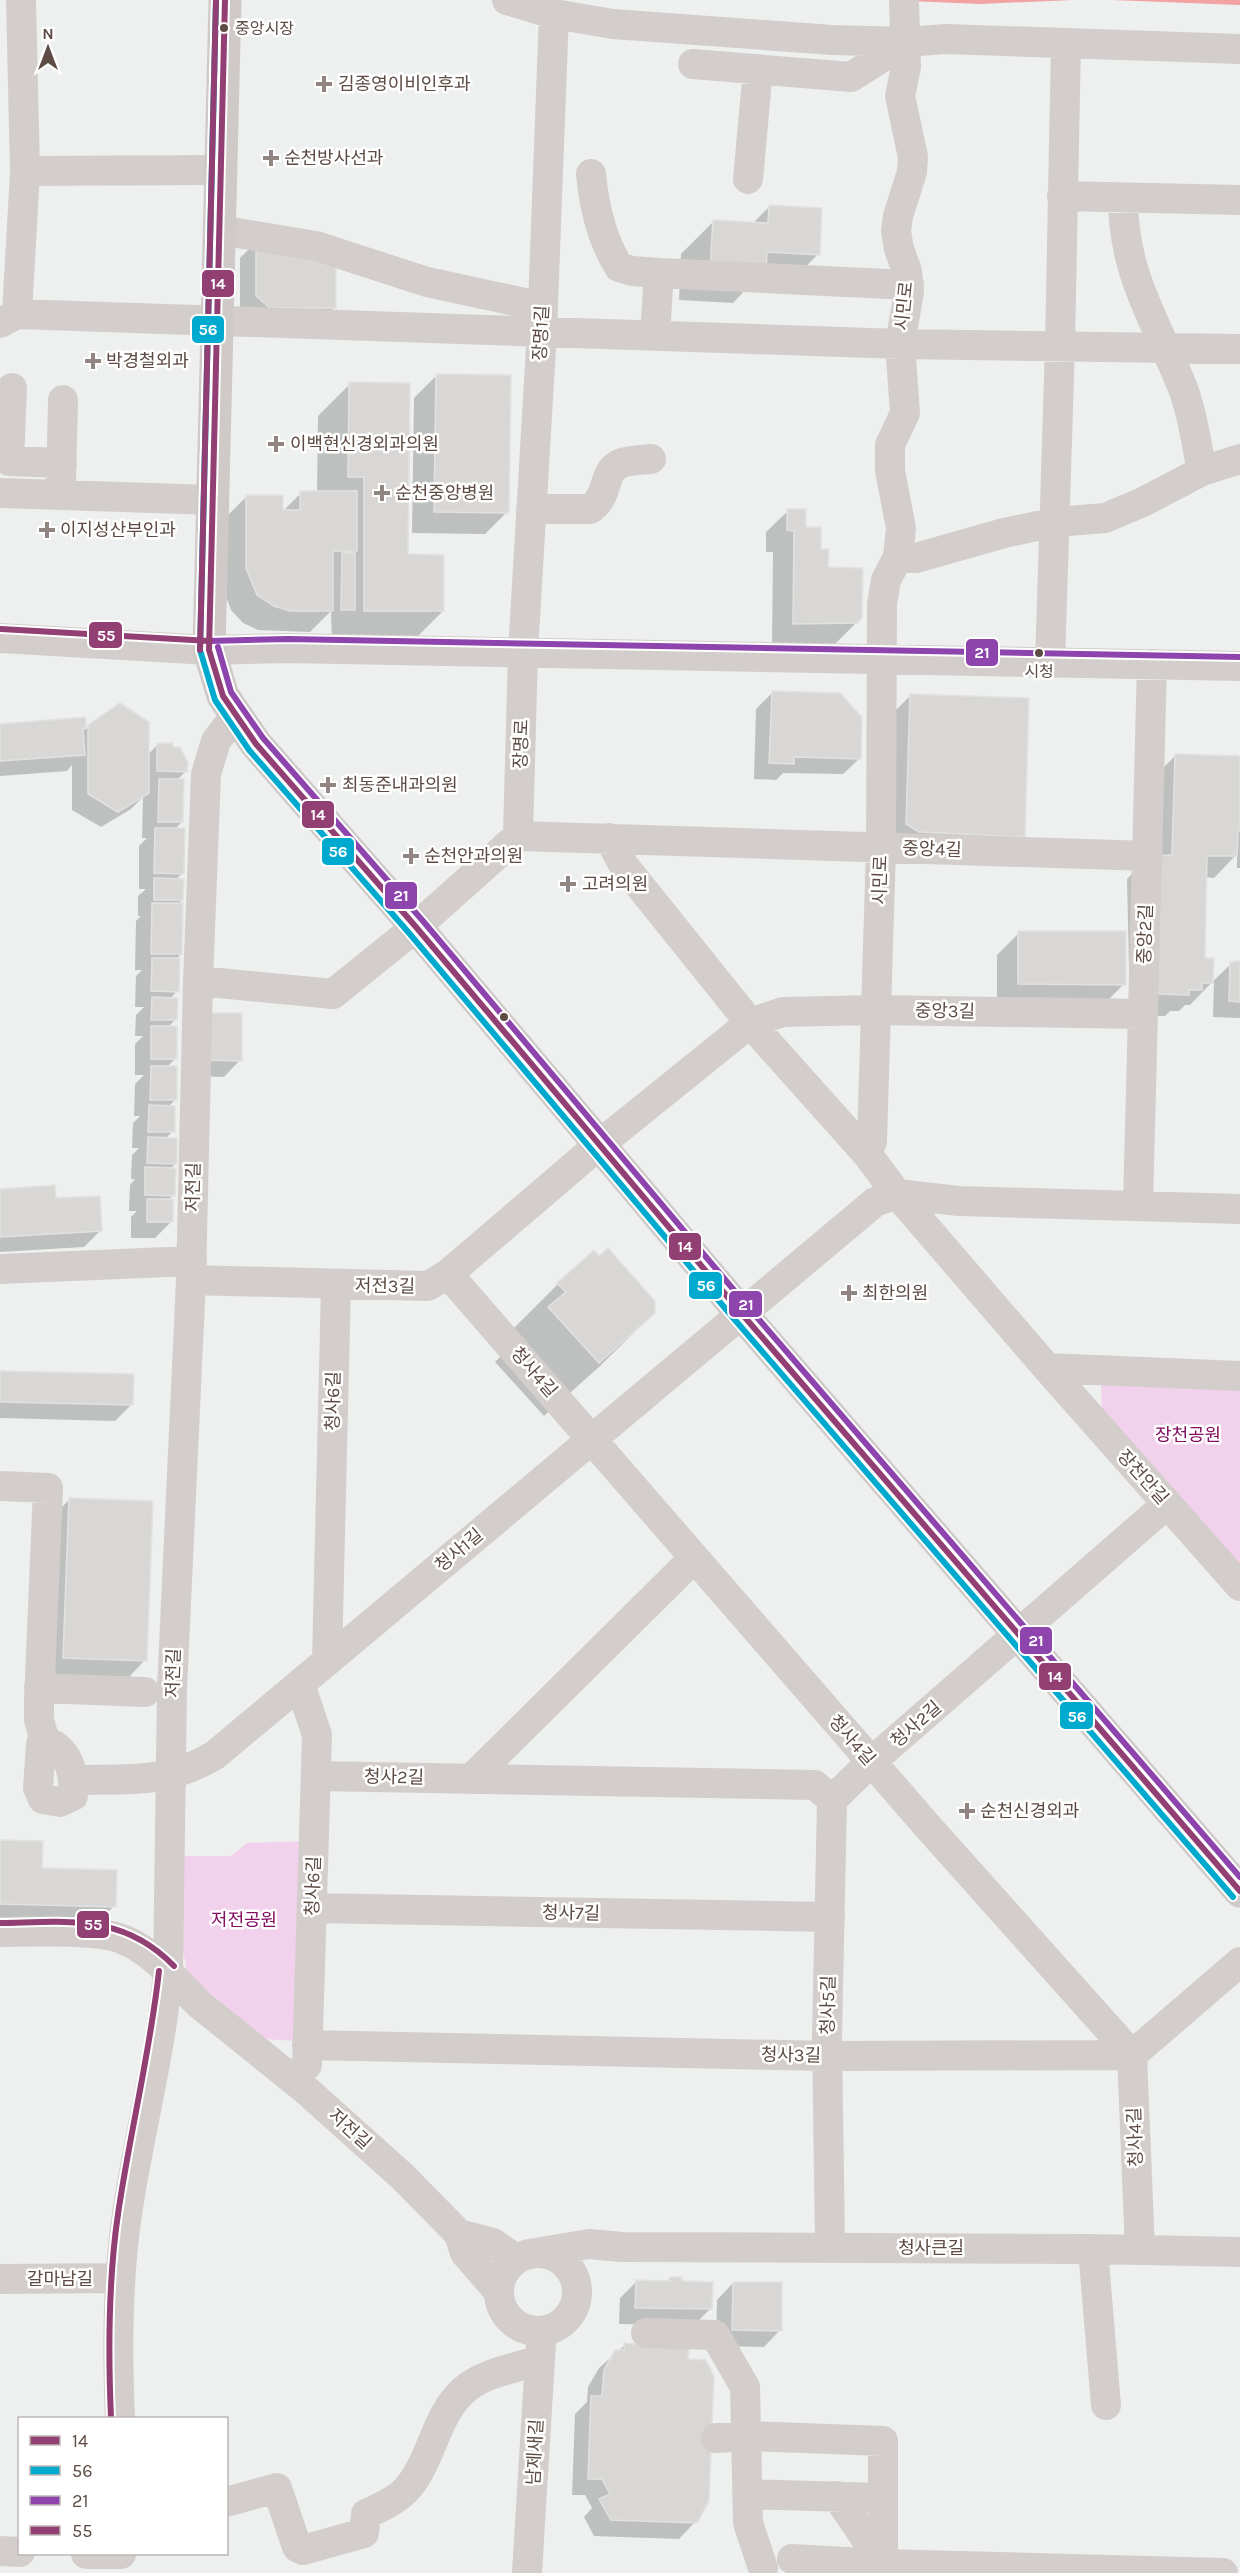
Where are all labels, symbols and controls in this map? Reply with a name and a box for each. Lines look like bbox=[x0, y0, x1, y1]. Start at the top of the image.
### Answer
north arrow bbox=[18, 18, 78, 78]
place label: 중앙시장 bbox=[235, 19, 294, 38]
marker: 중앙시장 bbox=[218, 22, 230, 34]
text: N bbox=[42, 24, 54, 43]
place label: 김종영이비인후과 bbox=[338, 73, 471, 95]
marker: 김종영이비인후과 bbox=[315, 75, 333, 93]
place label: 순천방사선과 bbox=[284, 147, 384, 169]
marker: 순천방사선과 bbox=[262, 149, 280, 167]
line badge: 14 bbox=[201, 269, 235, 298]
text: 14 bbox=[210, 274, 226, 293]
street label: 시민로 bbox=[890, 280, 918, 332]
street label: 장명1길 bbox=[529, 305, 553, 361]
line badge: 56 bbox=[191, 315, 225, 344]
text: 56 bbox=[198, 320, 218, 339]
place label: 박경철외과 bbox=[106, 350, 189, 372]
marker: 박경철외과 bbox=[84, 352, 102, 370]
place label: 이백현신경외과의원 bbox=[290, 433, 439, 455]
marker: 이백현신경외과의원 bbox=[267, 435, 285, 453]
place label: 순천중앙병원 bbox=[395, 482, 494, 504]
marker: 순천중앙병원 bbox=[373, 484, 391, 502]
place label: 이지성산부인과 bbox=[60, 519, 176, 541]
marker: 이지성산부인과 bbox=[38, 521, 56, 539]
line badge: 55 bbox=[88, 621, 123, 649]
text: 55 bbox=[97, 626, 115, 645]
line badge: 21 bbox=[965, 638, 999, 667]
text: 21 bbox=[974, 643, 990, 662]
marker: 시청 bbox=[1033, 647, 1045, 659]
place label: 시청 bbox=[1024, 662, 1054, 681]
street label: 장명로 bbox=[509, 719, 533, 769]
place label: 최동준내과의원 bbox=[342, 774, 458, 796]
marker: 최동준내과의원 bbox=[319, 776, 337, 794]
line badge: 14 bbox=[301, 800, 335, 829]
text: 14 bbox=[310, 805, 326, 824]
line badge: 56 bbox=[321, 837, 355, 866]
street label: 중앙4길 bbox=[902, 837, 962, 861]
text: 56 bbox=[328, 842, 348, 861]
place label: 순천안과의원 bbox=[424, 845, 523, 867]
marker: 순천안과의원 bbox=[402, 847, 420, 865]
street label: 시민로 bbox=[868, 855, 892, 905]
place label: 고려의원 bbox=[582, 873, 648, 895]
marker: 고려의원 bbox=[559, 875, 577, 893]
line badge: 21 bbox=[384, 881, 418, 910]
text: 21 bbox=[393, 886, 409, 905]
street label: 중앙2길 bbox=[1133, 904, 1157, 964]
street label: 중앙3길 bbox=[915, 999, 975, 1023]
unlabelled marker bbox=[498, 1011, 510, 1023]
street label: 저전길 bbox=[182, 1162, 204, 1212]
line badge: 14 bbox=[668, 1232, 702, 1261]
text: 14 bbox=[677, 1237, 693, 1256]
line badge: 56 bbox=[688, 1271, 723, 1300]
street label: 저전3길 bbox=[355, 1274, 415, 1298]
text: 56 bbox=[696, 1276, 716, 1295]
place label: 최한의원 bbox=[862, 1282, 928, 1304]
marker: 최한의원 bbox=[840, 1284, 858, 1302]
line badge: 21 bbox=[728, 1290, 763, 1318]
text: 21 bbox=[738, 1295, 754, 1314]
street label: 청사4길 bbox=[506, 1342, 562, 1402]
street label: 청사6길 bbox=[321, 1371, 345, 1431]
park label: 장천공원 bbox=[1155, 1424, 1221, 1446]
street label: 장천안길 bbox=[1113, 1445, 1173, 1509]
street label: 청사1길 bbox=[431, 1524, 487, 1576]
line badge: 21 bbox=[1019, 1626, 1053, 1655]
text: 21 bbox=[1028, 1631, 1044, 1650]
street label: 저전길 bbox=[161, 1648, 185, 1698]
line badge: 14 bbox=[1038, 1662, 1072, 1691]
text: 14 bbox=[1047, 1667, 1063, 1686]
street label: 청사2길 bbox=[886, 1696, 946, 1752]
line badge: 56 bbox=[1059, 1701, 1094, 1730]
text: 56 bbox=[1067, 1707, 1087, 1726]
street label: 청사4길 bbox=[824, 1710, 880, 1770]
street label: 청사2길 bbox=[364, 1765, 424, 1789]
place label: 순천신경외과 bbox=[980, 1800, 1080, 1822]
marker: 순천신경외과 bbox=[958, 1802, 976, 1820]
street label: 청사6길 bbox=[301, 1856, 325, 1916]
street label: 청사7길 bbox=[542, 1901, 600, 1925]
park label: 저전공원 bbox=[211, 1909, 277, 1931]
line badge: 55 bbox=[76, 1910, 110, 1939]
text: 55 bbox=[84, 1915, 102, 1934]
street label: 청사5길 bbox=[816, 1975, 840, 2035]
street label: 청사3길 bbox=[761, 2043, 821, 2067]
street label: 저전길 bbox=[324, 2104, 376, 2154]
street label: 청사4길 bbox=[1123, 2107, 1147, 2167]
street label: 청사큰길 bbox=[898, 2237, 964, 2259]
street label: 갈마남길 bbox=[27, 2268, 93, 2290]
legend bbox=[18, 2417, 228, 2555]
street label: 남제새길 bbox=[522, 2418, 548, 2486]
text: 14 bbox=[72, 2430, 88, 2452]
text: 56 bbox=[72, 2460, 92, 2482]
text: 21 bbox=[72, 2490, 88, 2512]
text: 55 bbox=[72, 2520, 92, 2542]

